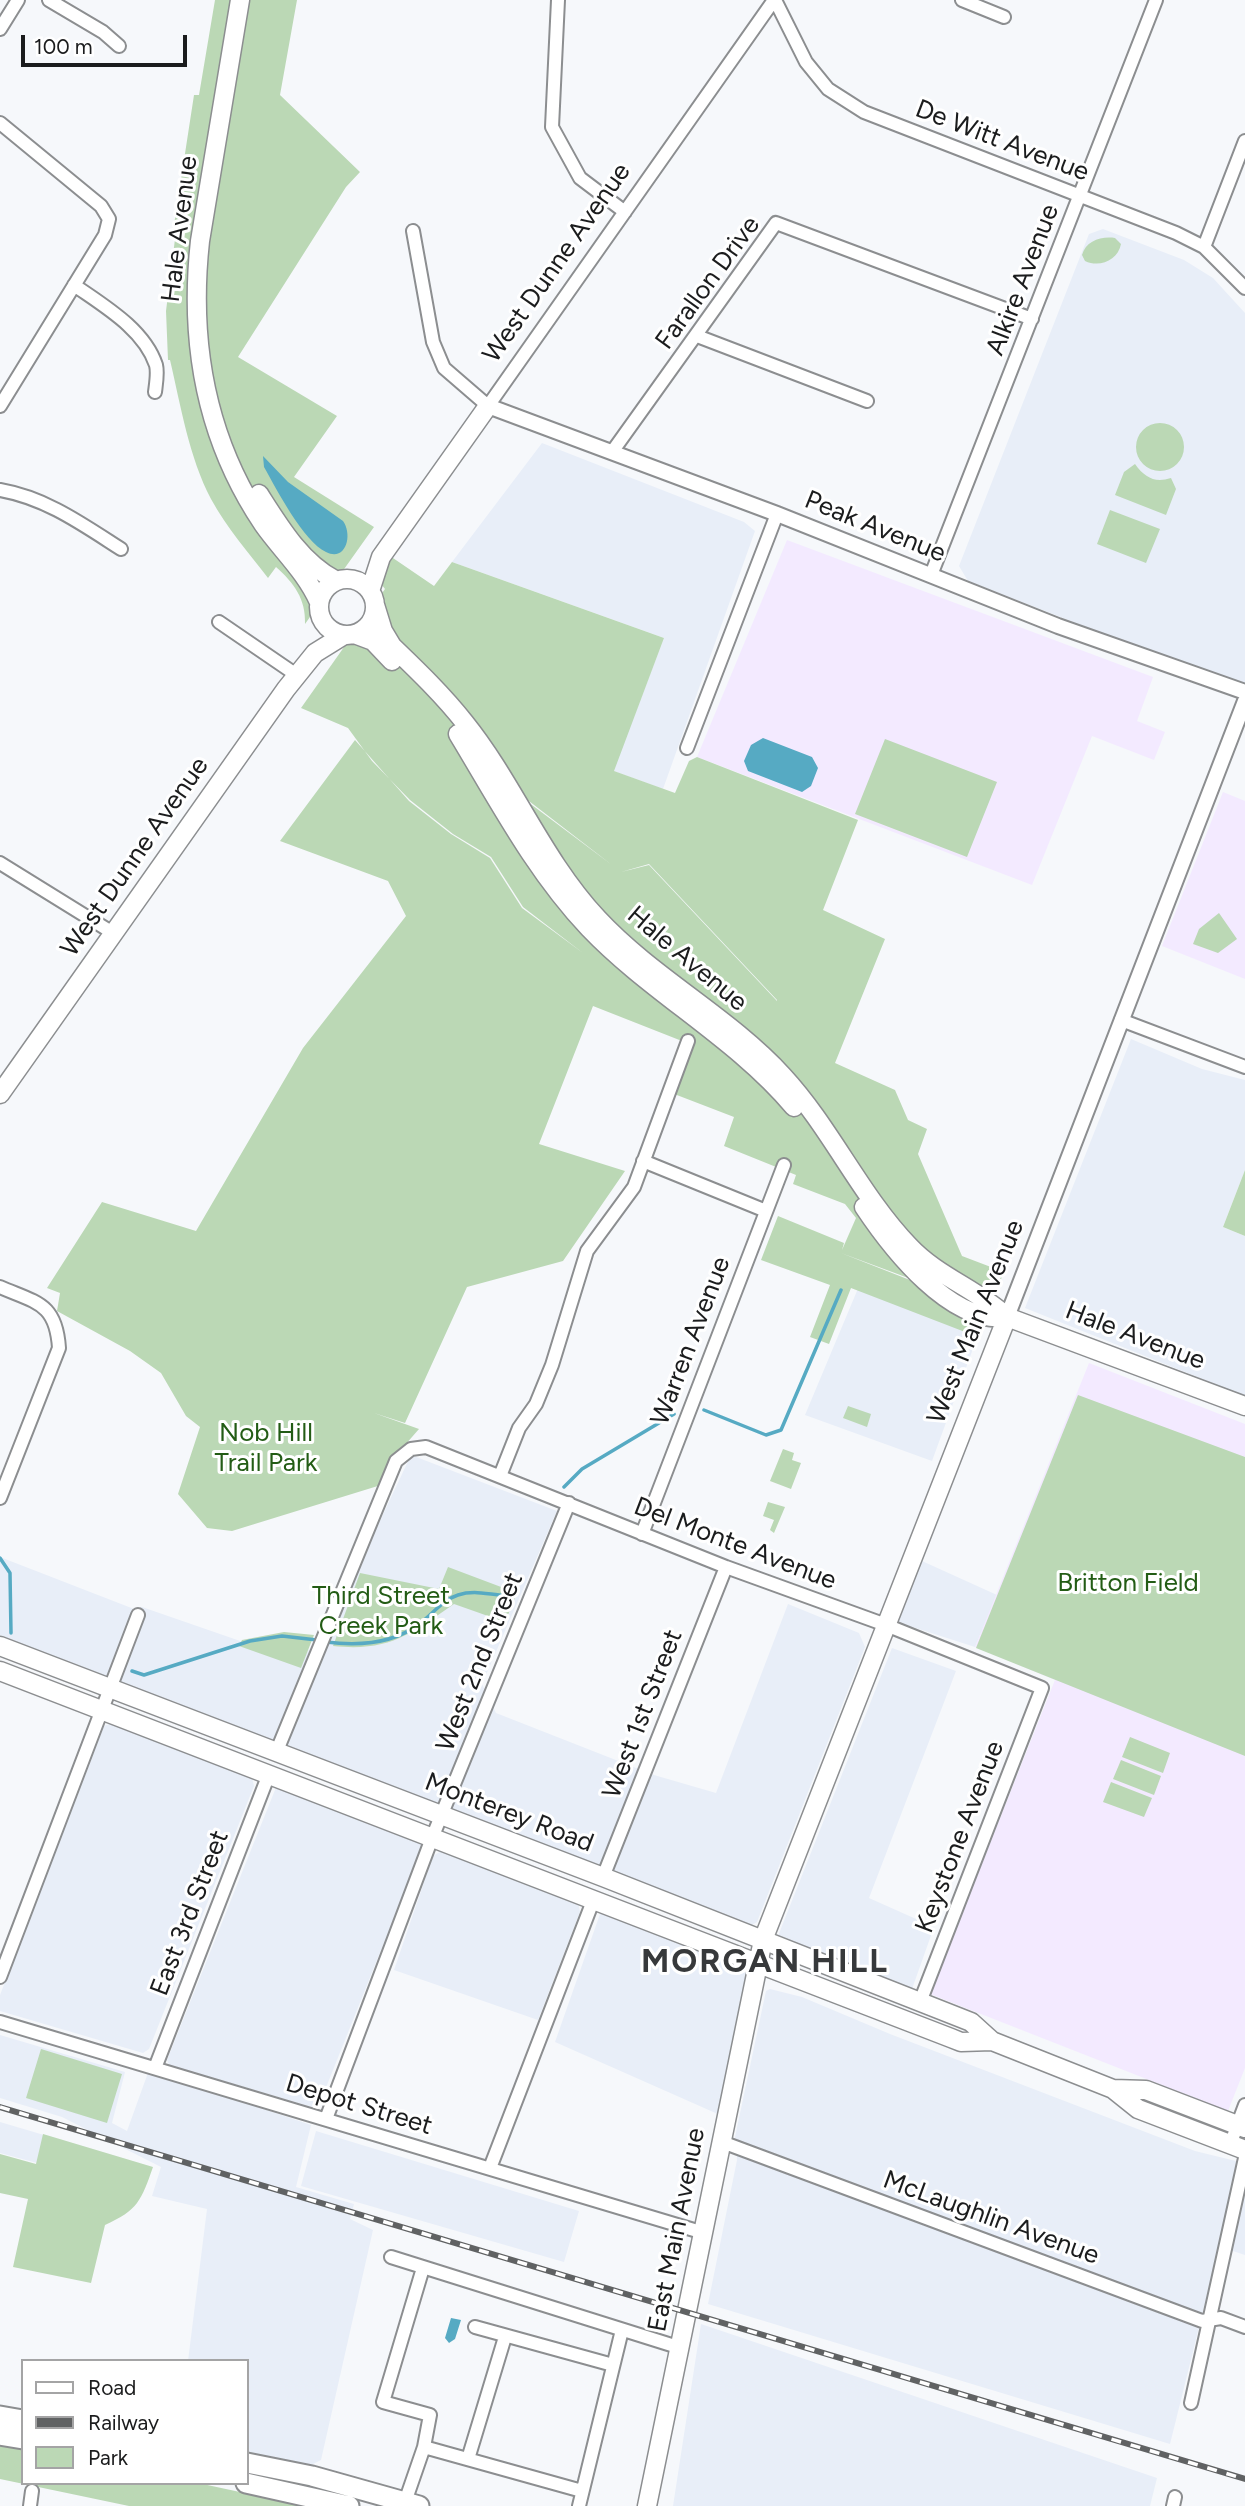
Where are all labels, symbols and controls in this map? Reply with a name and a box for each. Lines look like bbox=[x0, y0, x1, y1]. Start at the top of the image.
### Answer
scale bar bbox=[24, 21, 191, 65]
text: 100 m bbox=[34, 34, 93, 59]
street label: De Witt Avenue bbox=[911, 94, 1093, 188]
street label: Hale Avenue bbox=[156, 154, 204, 304]
street label: West Dunne Avenue bbox=[476, 157, 638, 369]
street label: Alkire Avenue bbox=[980, 200, 1066, 360]
street label: Farallon Drive bbox=[649, 210, 767, 356]
street label: Peak Avenue bbox=[800, 485, 950, 569]
street label: West Dunne Avenue bbox=[54, 751, 216, 963]
street label: Hale Avenue bbox=[621, 900, 753, 1018]
street label: West Main Avenue bbox=[921, 1216, 1031, 1428]
street label: Warren Avenue bbox=[645, 1252, 737, 1430]
street label: Hale Avenue bbox=[1061, 1295, 1209, 1377]
park label: Nob Hill Trail Park bbox=[215, 1417, 317, 1478]
street label: Del Monte Avenue bbox=[629, 1491, 841, 1597]
park label: Britton Field bbox=[1057, 1567, 1199, 1599]
street label: West 2nd Street bbox=[430, 1568, 530, 1756]
park label: Third Street Creek Park bbox=[312, 1580, 450, 1642]
street label: West 1st Street bbox=[596, 1625, 690, 1803]
street label: Keystone Avenue bbox=[909, 1737, 1011, 1937]
street label: Monterey Road bbox=[420, 1767, 598, 1859]
street label: East 3rd Street bbox=[144, 1826, 236, 2000]
district label: MORGAN HILL bbox=[642, 1942, 888, 1982]
street label: Depot Street bbox=[282, 2068, 436, 2142]
street label: East Main Avenue bbox=[642, 2125, 712, 2335]
street label: McLaughlin Avenue bbox=[879, 2164, 1103, 2272]
legend bbox=[21, 2359, 248, 2485]
text: Road bbox=[88, 2375, 136, 2400]
text: Railway bbox=[88, 2410, 159, 2435]
text: Park bbox=[88, 2445, 128, 2470]

